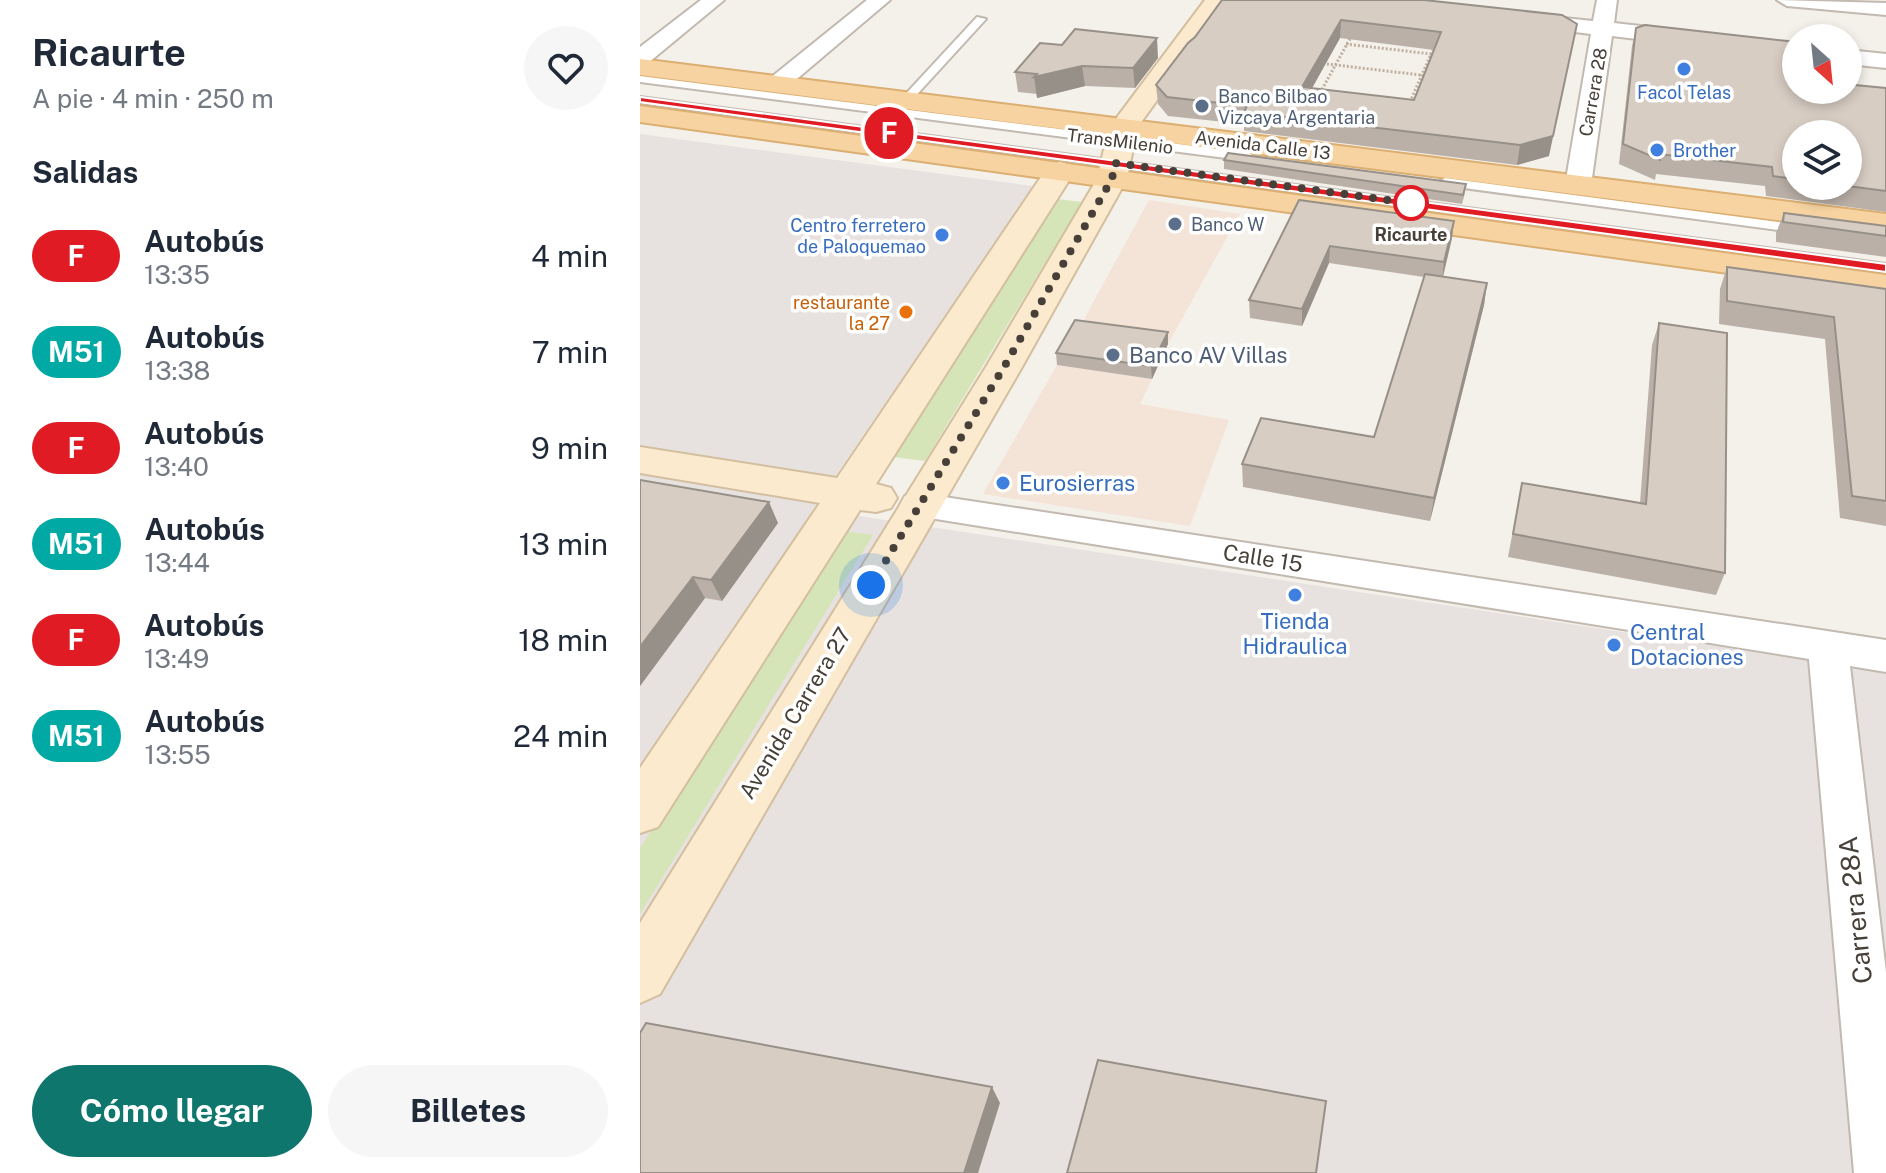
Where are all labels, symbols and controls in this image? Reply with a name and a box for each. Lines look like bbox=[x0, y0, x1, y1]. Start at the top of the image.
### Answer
north arrow bbox=[1782, 24, 1862, 104]
map controls bbox=[1782, 24, 1862, 200]
button: heart bbox=[524, 26, 608, 110]
text: Ricaurte bbox=[32, 30, 186, 75]
street label: Carrera 28 bbox=[1575, 46, 1611, 138]
marker: Facol Telas bbox=[1675, 60, 1693, 78]
place label: Facol Telas bbox=[1637, 82, 1731, 103]
text: A pie · 4 min · 250 m bbox=[32, 83, 274, 114]
place label: Banco Bilbao Vizcaya Argentaria bbox=[1218, 86, 1375, 128]
marker: Banco Bilbao Vizcaya Argentaria bbox=[1193, 97, 1211, 115]
line badge: F bbox=[863, 107, 915, 159]
text: F bbox=[880, 116, 898, 149]
button: layers bbox=[1782, 120, 1862, 200]
street label: TransMilenio bbox=[1066, 124, 1174, 158]
street label: Avenida Calle 13 bbox=[1194, 126, 1332, 164]
place label: Brother bbox=[1673, 140, 1736, 161]
marker: Brother bbox=[1648, 141, 1666, 159]
text: Salidas bbox=[32, 154, 138, 190]
marker: Ricaurte bbox=[1394, 186, 1428, 220]
place label: Banco W bbox=[1191, 214, 1264, 235]
place label: Centro ferretero de Paloquemao bbox=[790, 215, 926, 257]
marker: Banco W bbox=[1166, 215, 1184, 233]
text: Autobús bbox=[144, 223, 264, 259]
place label: Ricaurte bbox=[1375, 224, 1447, 245]
marker: Centro ferretero de Paloquemao bbox=[933, 226, 951, 244]
text: 4 min bbox=[531, 238, 608, 274]
text: F bbox=[67, 239, 85, 272]
text: 13:35 bbox=[144, 259, 210, 290]
place label: restaurante la 27 bbox=[793, 292, 890, 334]
marker: restaurante la 27 bbox=[897, 303, 915, 321]
text: Autobús bbox=[145, 319, 265, 355]
text: 7 min bbox=[532, 334, 608, 370]
text: M51 bbox=[48, 335, 105, 368]
place label: Banco AV Villas bbox=[1129, 342, 1287, 368]
marker: Banco AV Villas bbox=[1104, 346, 1122, 364]
text: 13:38 bbox=[145, 355, 210, 386]
text: Autobús bbox=[144, 415, 264, 451]
text: 9 min bbox=[531, 430, 608, 466]
text: F bbox=[67, 431, 85, 464]
text: 13:40 bbox=[144, 451, 209, 482]
place label: Eurosierras bbox=[1019, 470, 1135, 496]
marker: Eurosierras bbox=[994, 474, 1012, 492]
text: Autobús bbox=[145, 511, 265, 547]
text: 13 min bbox=[519, 526, 608, 562]
text: M51 bbox=[48, 527, 105, 560]
street label: Calle 15 bbox=[1221, 539, 1305, 577]
text: 13:44 bbox=[145, 547, 210, 578]
your location bbox=[851, 565, 891, 605]
marker: Tienda Hidraulica bbox=[1286, 586, 1304, 604]
text: Autobús bbox=[144, 607, 264, 643]
place label: Tienda Hidraulica bbox=[1243, 608, 1347, 659]
place label: Central Dotaciones bbox=[1630, 619, 1744, 670]
text: 18 min bbox=[518, 622, 608, 658]
text: F bbox=[67, 623, 85, 656]
street label: Avenida Carrera 27 bbox=[734, 623, 856, 803]
marker: Central Dotaciones bbox=[1605, 636, 1623, 654]
text: 13:49 bbox=[144, 643, 209, 674]
text: Autobús bbox=[145, 703, 265, 739]
text: 24 min bbox=[513, 718, 608, 754]
text: M51 bbox=[48, 719, 105, 752]
text: 13:55 bbox=[145, 739, 211, 770]
street label: Carrera 28A bbox=[1832, 835, 1878, 985]
button: Cómo llegar bbox=[32, 1065, 312, 1157]
button: Billetes bbox=[328, 1065, 608, 1157]

